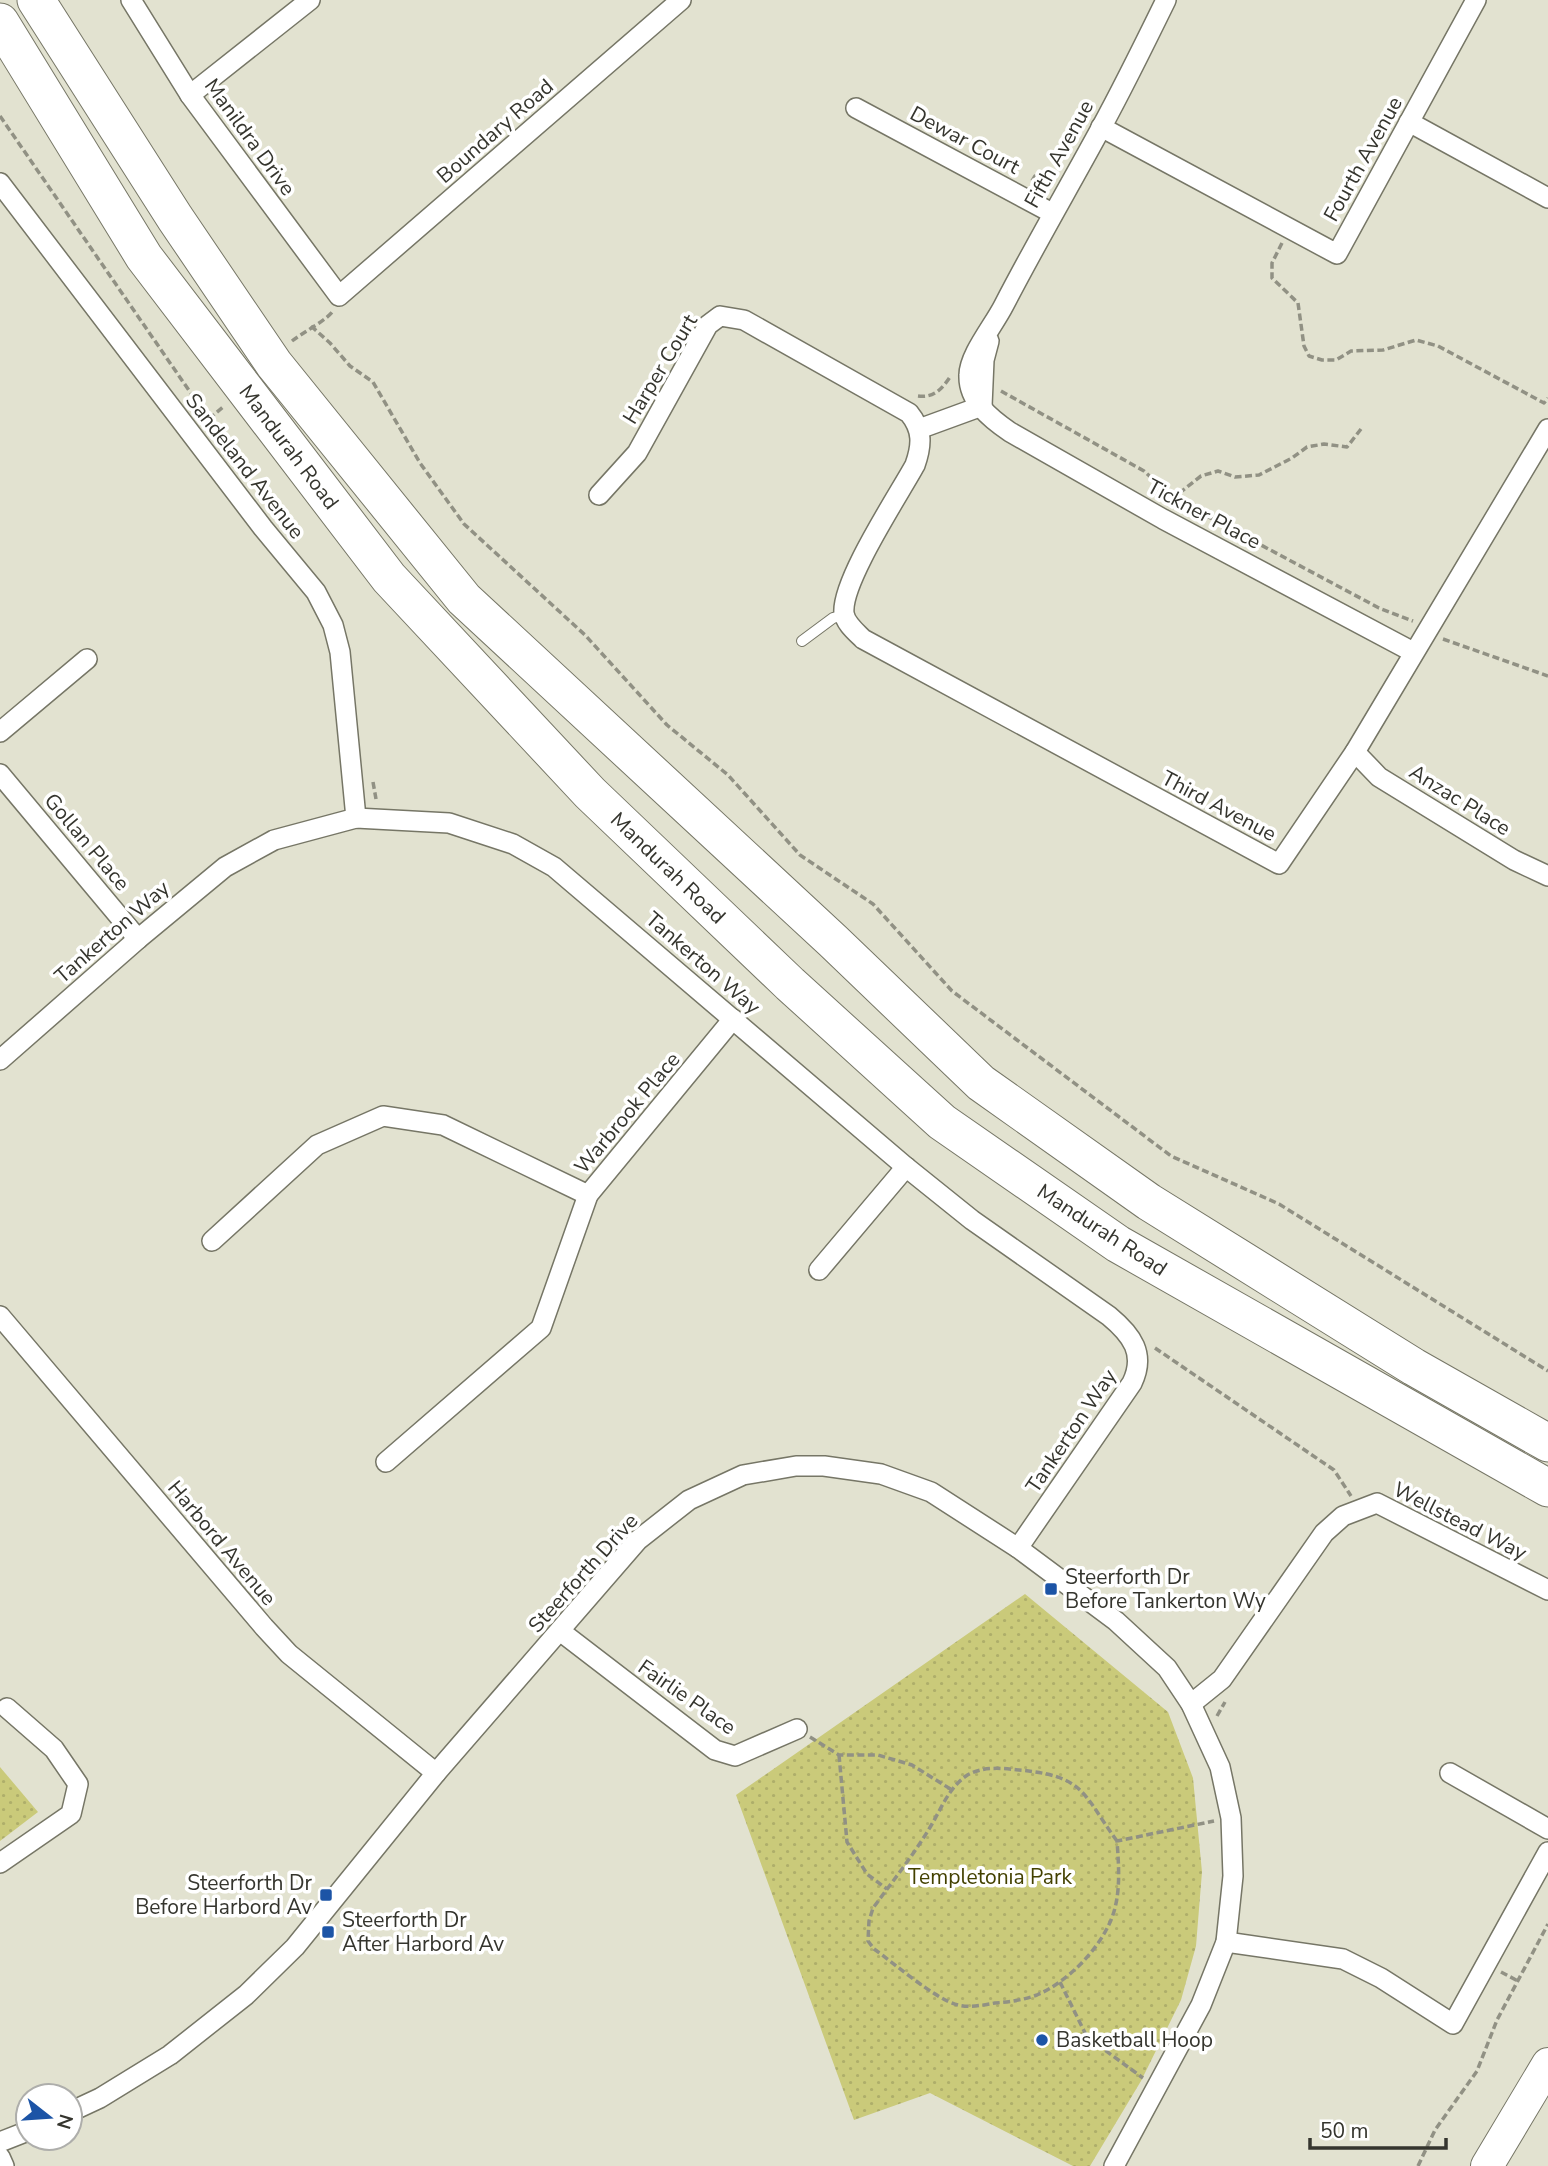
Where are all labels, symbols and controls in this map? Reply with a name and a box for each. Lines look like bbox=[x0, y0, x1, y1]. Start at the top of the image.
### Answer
street label: Boundary Road bbox=[431, 72, 559, 190]
street label: Manildra Drive bbox=[198, 73, 302, 201]
street label: Fourth Avenue bbox=[1317, 92, 1409, 226]
street label: Fifth Avenue bbox=[1018, 95, 1100, 213]
street label: Dewar Court bbox=[905, 99, 1025, 181]
street label: Harper Court bbox=[616, 308, 704, 429]
street label: Mandurah Road bbox=[233, 379, 345, 515]
street label: Sandeland Avenue bbox=[179, 387, 311, 545]
street label: Tickner Place bbox=[1142, 472, 1266, 556]
street label: Anzac Place bbox=[1404, 758, 1516, 842]
street label: Third Avenue bbox=[1157, 764, 1281, 848]
street label: Gollan Place bbox=[38, 787, 136, 897]
street label: Mandurah Road bbox=[604, 806, 732, 930]
street label: Tankerton Way bbox=[49, 874, 176, 990]
street label: Tankerton Way bbox=[640, 905, 767, 1021]
street label: Warbrook Place bbox=[568, 1046, 686, 1180]
street label: Mandurah Road bbox=[1032, 1177, 1172, 1283]
street label: Tankerton Way bbox=[1019, 1363, 1123, 1498]
street label: Harbord Avenue bbox=[161, 1475, 283, 1611]
street label: Wellstead Way bbox=[1388, 1475, 1532, 1567]
street label: Steerforth Drive bbox=[522, 1507, 644, 1639]
place label: Steerforth Dr Before Tankerton Wy bbox=[1065, 1563, 1266, 1615]
marker: Steerforth Dr Before Tankerton Wy bbox=[1043, 1581, 1059, 1597]
street label: Fairlie Place bbox=[632, 1653, 742, 1741]
park label: Templetonia Park bbox=[908, 1863, 1072, 1891]
place label: Steerforth Dr Before Harbord Av bbox=[135, 1869, 312, 1921]
marker: Steerforth Dr Before Harbord Av bbox=[318, 1887, 334, 1903]
place label: Steerforth Dr After Harbord Av bbox=[342, 1906, 504, 1958]
marker: Steerforth Dr After Harbord Av bbox=[320, 1924, 336, 1940]
place label: Basketball Hoop bbox=[1056, 2026, 1213, 2054]
marker: Basketball Hoop bbox=[1034, 2032, 1050, 2048]
north arrow bbox=[14, 2082, 84, 2152]
scale bar bbox=[1310, 2106, 1446, 2150]
text: N bbox=[50, 2111, 79, 2132]
text: 50 m bbox=[1320, 2117, 1369, 2145]

